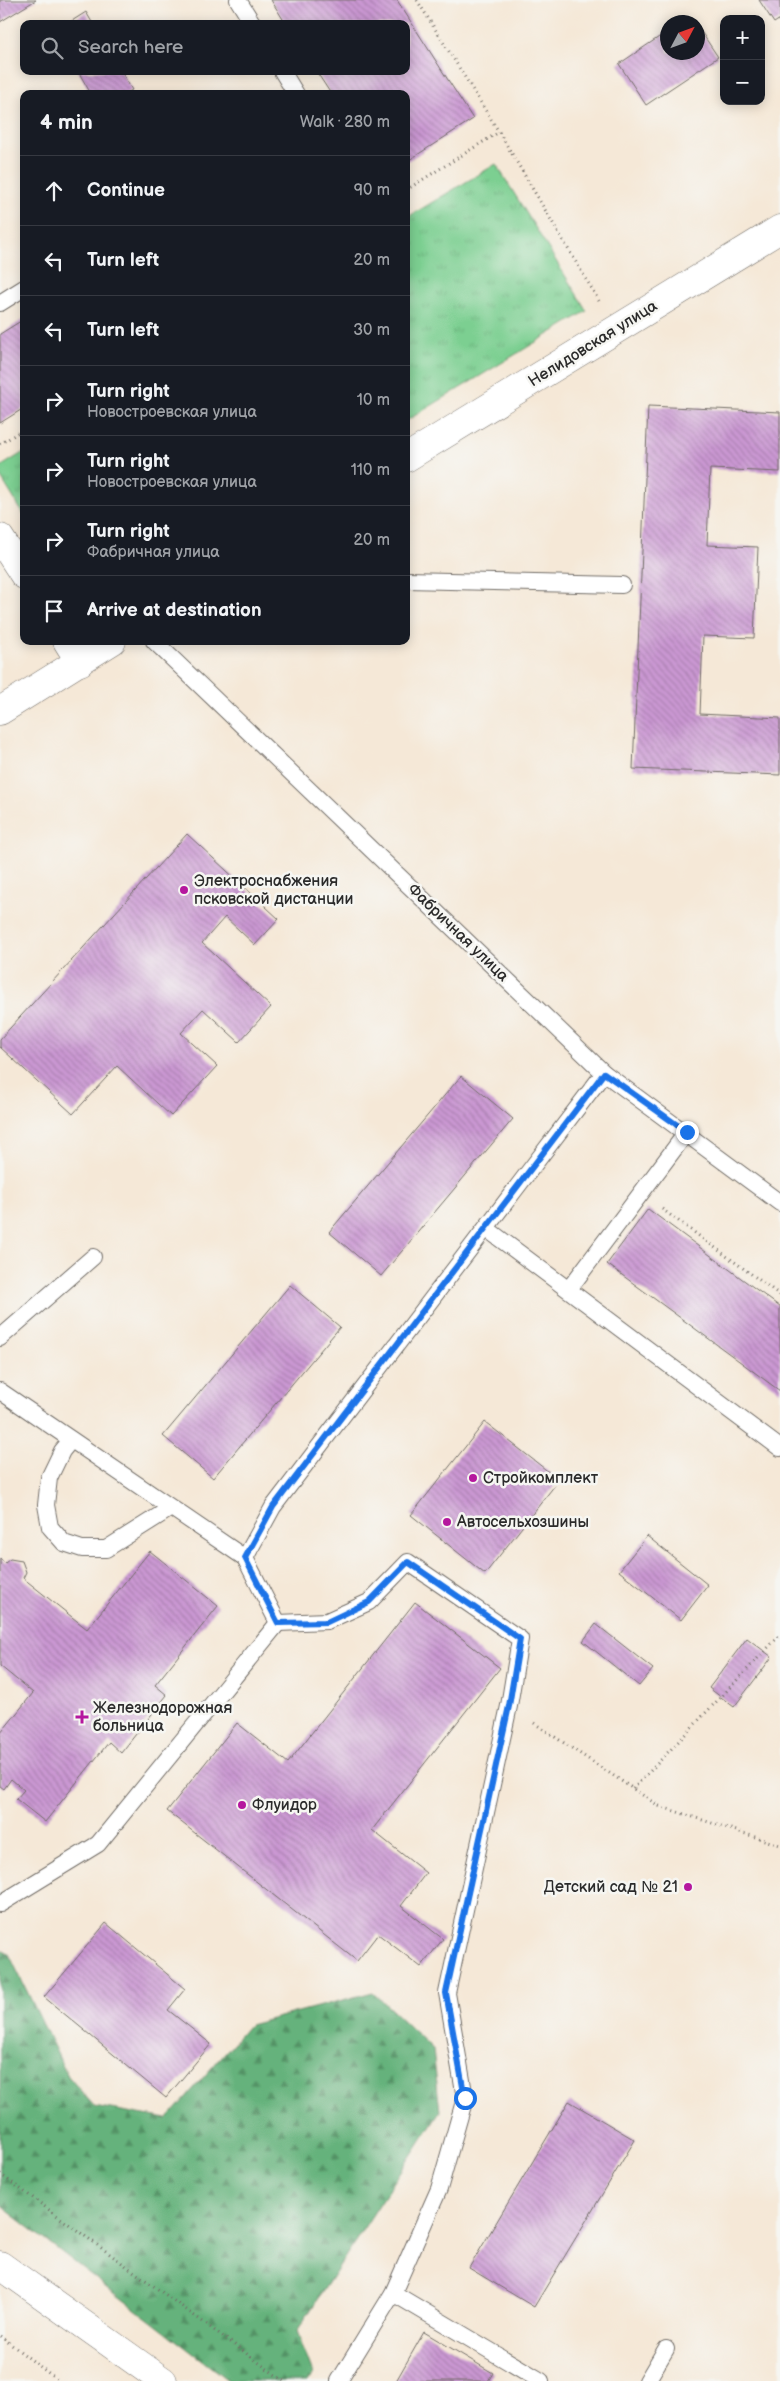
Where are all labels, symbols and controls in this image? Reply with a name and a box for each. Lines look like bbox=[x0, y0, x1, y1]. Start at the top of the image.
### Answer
north arrow bbox=[660, 15, 705, 60]
map controls bbox=[720, 15, 765, 105]
button: + bbox=[720, 15, 765, 60]
search box bbox=[20, 20, 410, 75]
icon: search bbox=[38, 34, 66, 62]
text: Search here bbox=[78, 36, 183, 59]
button: − bbox=[720, 60, 765, 105]
text: 4 min bbox=[40, 110, 93, 135]
text: Walk · 280 m bbox=[300, 113, 390, 132]
icon: ahead bbox=[40, 177, 68, 205]
text: Continue bbox=[87, 179, 165, 202]
text: 90 m bbox=[354, 181, 390, 200]
icon: left bbox=[40, 247, 68, 275]
text: Turn left bbox=[87, 249, 159, 272]
text: 20 m bbox=[354, 251, 390, 270]
street label: Нелидовская улица bbox=[525, 296, 661, 391]
icon: left bbox=[40, 317, 68, 345]
text: Turn left bbox=[87, 319, 159, 342]
text: 30 m bbox=[353, 321, 390, 340]
text: Turn right bbox=[87, 380, 170, 403]
icon: right bbox=[40, 387, 68, 415]
text: 10 m bbox=[357, 391, 390, 410]
text: Новостроевская улица bbox=[87, 403, 257, 422]
text: Turn right bbox=[87, 450, 170, 473]
icon: right bbox=[40, 457, 68, 485]
text: 110 m bbox=[351, 461, 390, 480]
text: Новостроевская улица bbox=[87, 473, 257, 492]
text: Turn right bbox=[87, 520, 170, 543]
icon: right bbox=[40, 527, 68, 555]
text: 20 m bbox=[354, 531, 390, 550]
text: Фабричная улица bbox=[87, 543, 220, 562]
icon: arrive bbox=[40, 597, 68, 625]
text: Arrive at destination bbox=[87, 599, 262, 622]
place label: Электроснабжения псковской дистанции bbox=[194, 872, 353, 909]
street label: Фабричная улица bbox=[404, 880, 513, 986]
marker: Электроснабжения псковской дистанции bbox=[178, 884, 190, 896]
route end bbox=[676, 1121, 699, 1144]
place label: Стройкомплект bbox=[483, 1469, 599, 1488]
marker: Стройкомплект bbox=[467, 1472, 479, 1484]
place label: Автосельхозшины bbox=[456, 1513, 589, 1532]
marker: Автосельхозшины bbox=[441, 1516, 453, 1528]
place label: Железнодорожная больница bbox=[93, 1699, 232, 1736]
marker: Железнодорожная больница bbox=[75, 1710, 89, 1724]
place label: Флуидор bbox=[252, 1796, 317, 1815]
marker: Флуидор bbox=[236, 1799, 248, 1811]
place label: Детский сад № 21 bbox=[544, 1878, 678, 1897]
marker: Детский сад № 21 bbox=[682, 1881, 694, 1893]
route start bbox=[454, 2087, 477, 2110]

